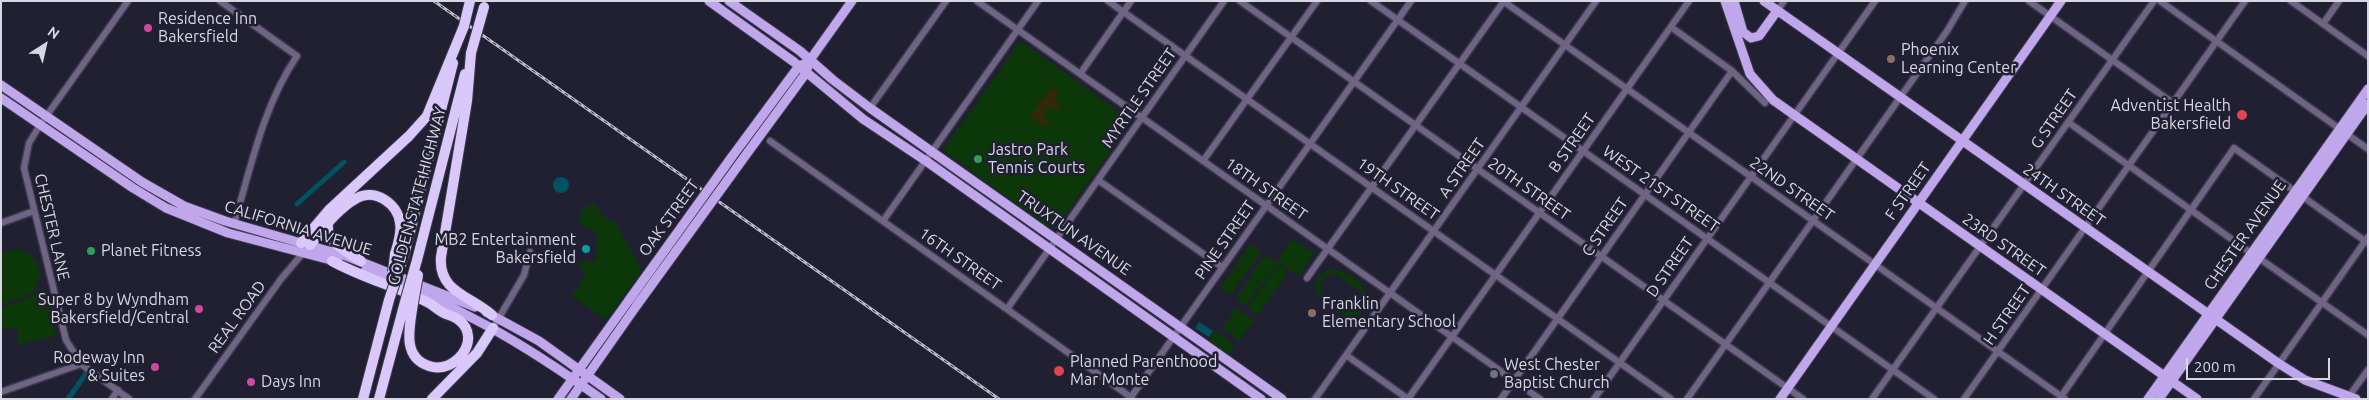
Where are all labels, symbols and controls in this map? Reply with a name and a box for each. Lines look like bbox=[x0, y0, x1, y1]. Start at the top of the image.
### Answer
place label: Residence Inn Bakersfield bbox=[158, 9, 257, 47]
north arrow bbox=[20, 20, 70, 70]
marker: Residence Inn Bakersfield bbox=[142, 22, 154, 34]
text: N bbox=[45, 23, 62, 42]
place label: Phoenix Learning Center bbox=[1901, 40, 2016, 78]
street label: MYRTLE STREET bbox=[1098, 45, 1180, 151]
marker: Phoenix Learning Center bbox=[1885, 53, 1897, 65]
street label: G STREET bbox=[2027, 85, 2081, 153]
place label: Adventist Health Bakersfield bbox=[2111, 96, 2231, 134]
street label: GOLDEN STATE HIGHWAY bbox=[384, 105, 450, 287]
marker: Adventist Health Bakersfield bbox=[2235, 108, 2249, 122]
street label: B STREET bbox=[1545, 110, 1599, 176]
street label: A STREET bbox=[1435, 135, 1489, 201]
place label: Jastro Park Tennis Courts bbox=[988, 140, 1085, 178]
street label: WEST 21ST STREET bbox=[1599, 142, 1723, 236]
marker: Jastro Park Tennis Courts bbox=[972, 153, 984, 165]
street label: 22ND STREET bbox=[1746, 153, 1838, 225]
street label: 18TH STREET bbox=[1221, 154, 1311, 224]
street label: 19TH STREET bbox=[1353, 154, 1443, 224]
street label: 20TH STREET bbox=[1484, 154, 1574, 224]
street label: F STREET bbox=[1881, 158, 1935, 224]
street label: 24TH STREET bbox=[2019, 160, 2109, 230]
street label: CHESTER LANE bbox=[30, 172, 74, 282]
street label: OAK STREET bbox=[635, 176, 703, 260]
street label: CHESTER AVENUE bbox=[2200, 176, 2290, 294]
street label: TRUXTUN AVENUE bbox=[1013, 186, 1135, 280]
street label: C STREET bbox=[1578, 194, 1632, 260]
street label: CALIFORNIA AVENUE bbox=[222, 196, 374, 260]
street label: PINE STREET bbox=[1191, 197, 1259, 283]
street label: 23RD STREET bbox=[1959, 209, 2049, 281]
street label: 16TH STREET bbox=[915, 224, 1005, 294]
place label: MB2 Entertainment Bakersfield bbox=[434, 230, 576, 268]
street label: D STREET bbox=[1642, 233, 1698, 301]
place label: Planet Fitness bbox=[101, 241, 201, 261]
marker: MB2 Entertainment Bakersfield bbox=[580, 243, 592, 255]
marker: Planet Fitness bbox=[85, 245, 97, 257]
street label: REAL ROAD bbox=[204, 277, 270, 357]
street label: H STREET bbox=[1979, 281, 2035, 349]
place label: Super 8 by Wyndham Bakersfield/Central bbox=[38, 290, 189, 328]
place label: Franklin Elementary School bbox=[1322, 294, 1456, 332]
marker: Super 8 by Wyndham Bakersfield/Central bbox=[193, 303, 205, 315]
marker: Franklin Elementary School bbox=[1306, 307, 1318, 319]
place label: Rodeway Inn & Suites bbox=[53, 348, 145, 386]
scale bar bbox=[2189, 348, 2333, 380]
place label: Planned Parenthood Mar Monte bbox=[1070, 352, 1217, 390]
place label: West Chester Baptist Church bbox=[1504, 355, 1610, 393]
text: 200 m bbox=[2194, 358, 2236, 375]
marker: Rodeway Inn & Suites bbox=[149, 361, 161, 373]
marker: Planned Parenthood Mar Monte bbox=[1052, 364, 1066, 378]
marker: West Chester Baptist Church bbox=[1488, 368, 1500, 380]
place label: Days Inn bbox=[261, 372, 321, 392]
marker: Days Inn bbox=[245, 376, 257, 388]

